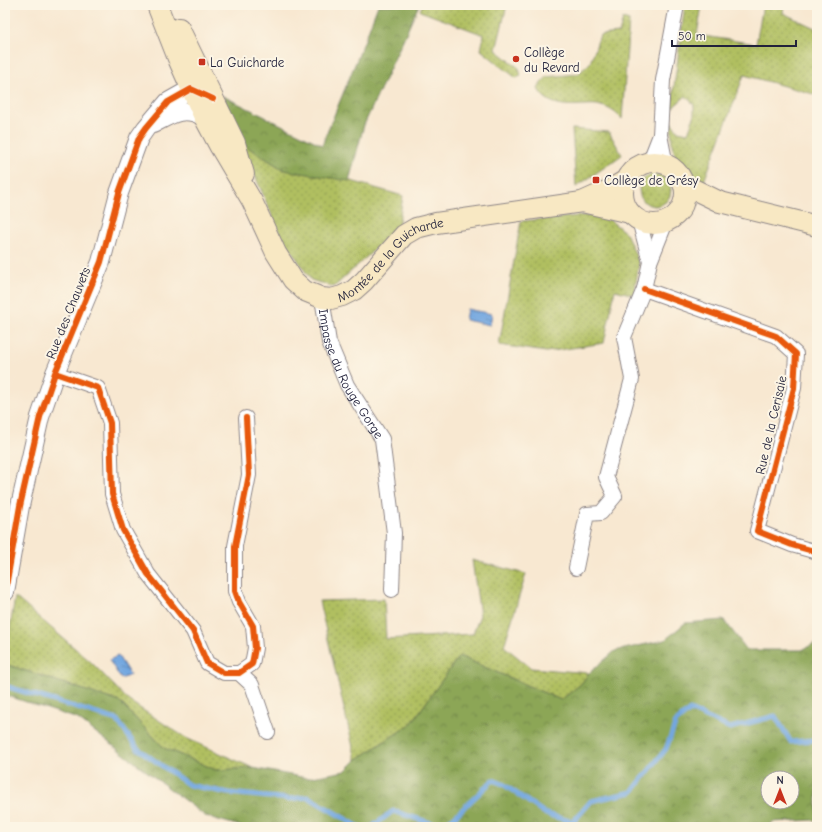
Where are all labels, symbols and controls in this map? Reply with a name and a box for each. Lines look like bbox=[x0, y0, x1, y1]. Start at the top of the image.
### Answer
scale bar bbox=[672, 22, 796, 48]
text: 50 m bbox=[678, 29, 706, 43]
place label: Collège du Revard bbox=[524, 45, 580, 75]
marker: Collège du Revard bbox=[511, 54, 521, 64]
place label: La Guicharde bbox=[210, 55, 285, 70]
marker: La Guicharde bbox=[197, 57, 207, 67]
place label: Collège de Grésy bbox=[604, 173, 699, 188]
marker: Collège de Grésy bbox=[591, 175, 601, 185]
street label: Montée de la Guicharde bbox=[334, 214, 445, 305]
street label: Rue des Chauvets bbox=[43, 265, 93, 361]
street label: Impasse du Rouge Gorge bbox=[316, 308, 387, 442]
street label: Rue de la Cerisaie bbox=[752, 374, 790, 476]
north arrow bbox=[760, 770, 800, 810]
text: N bbox=[776, 774, 784, 787]

